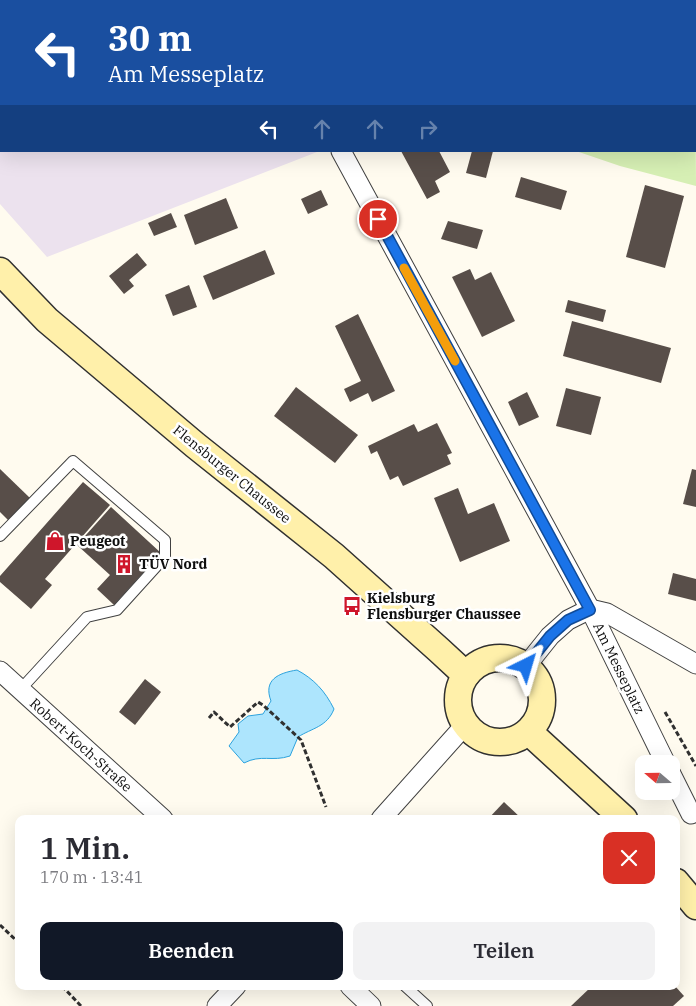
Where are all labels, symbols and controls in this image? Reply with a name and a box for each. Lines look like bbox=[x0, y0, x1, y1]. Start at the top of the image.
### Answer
text: 30 m bbox=[108, 15, 192, 61]
icon: left bbox=[25, 20, 90, 85]
text: Am Messeplatz bbox=[108, 59, 264, 88]
icon: left bbox=[255, 115, 283, 143]
icon: ahead bbox=[308, 115, 336, 143]
icon: ahead bbox=[361, 115, 389, 143]
icon: right bbox=[414, 115, 442, 143]
pin bbox=[357, 198, 399, 240]
icon: arrive bbox=[364, 205, 392, 233]
street label: Flensburger Chaussee bbox=[169, 421, 295, 527]
shop icon: Peugeot bbox=[44, 530, 66, 552]
place label: Peugeot bbox=[70, 532, 125, 550]
building icon: TÜV Nord bbox=[113, 553, 135, 575]
place label: TÜV Nord bbox=[139, 555, 208, 573]
place label: Kielsburg Flensburger Chaussee bbox=[367, 589, 521, 623]
bus stop icon: Kielsburg Flensburger Chaussee bbox=[341, 595, 363, 617]
street label: Am Messeplatz bbox=[589, 619, 649, 717]
position arrow bbox=[499, 639, 551, 691]
street label: Robert-Koch-Straße bbox=[26, 694, 136, 796]
north arrow bbox=[635, 755, 680, 800]
map controls bbox=[635, 755, 680, 800]
text: 1 Min. bbox=[40, 828, 130, 867]
button: close bbox=[603, 832, 655, 884]
text: 170 m · 13:41 bbox=[40, 867, 143, 887]
button: Beenden bbox=[40, 922, 343, 980]
button: Teilen bbox=[353, 922, 655, 980]

